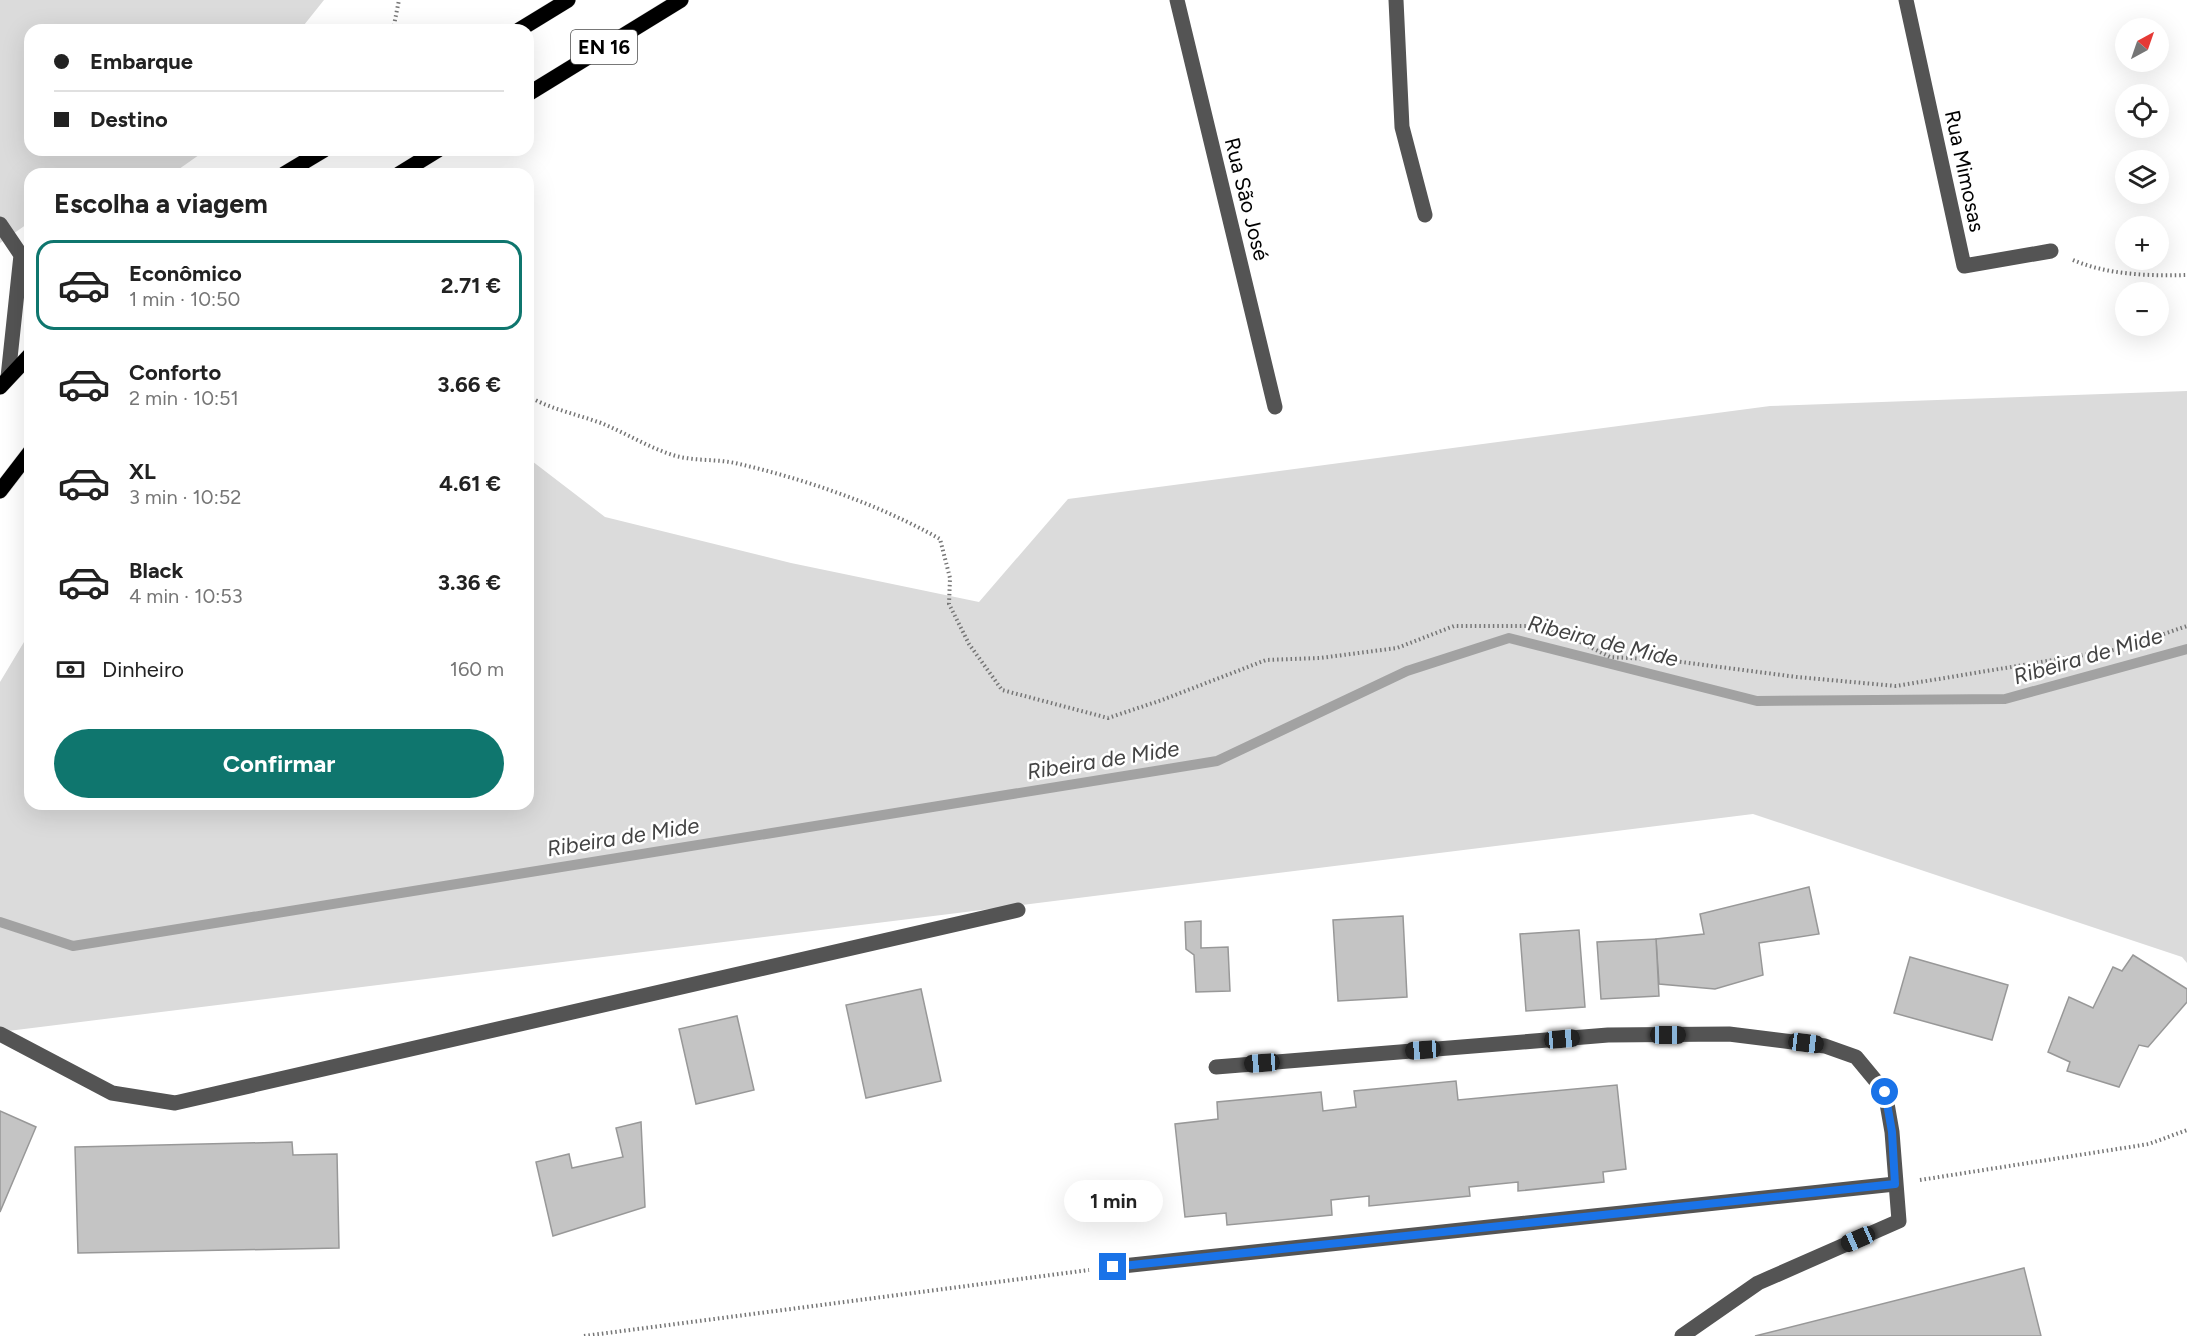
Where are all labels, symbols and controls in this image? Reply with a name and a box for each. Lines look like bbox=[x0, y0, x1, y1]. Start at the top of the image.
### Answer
north arrow bbox=[2115, 18, 2169, 72]
map controls bbox=[2115, 18, 2169, 336]
road number: EN 16 bbox=[571, 30, 637, 64]
text: Embarque bbox=[90, 48, 193, 75]
button: locate bbox=[2115, 84, 2169, 138]
text: Destino bbox=[90, 106, 168, 133]
street label: Rua Mimosas bbox=[1940, 108, 1990, 234]
street label: Rua São José bbox=[1220, 135, 1274, 263]
button: layers bbox=[2115, 150, 2169, 204]
text: Escolha a viagem bbox=[54, 187, 268, 220]
button: + bbox=[2115, 216, 2169, 270]
icon: car bbox=[57, 258, 111, 312]
text: Econômico bbox=[129, 260, 242, 287]
text: 2.71 € bbox=[441, 272, 501, 299]
button: − bbox=[2115, 282, 2169, 336]
text: 1 min · 10:50 bbox=[129, 287, 240, 311]
icon: car bbox=[57, 357, 111, 411]
text: Conforto bbox=[129, 359, 221, 386]
text: 3.66 € bbox=[437, 371, 501, 398]
text: 2 min · 10:51 bbox=[129, 386, 239, 410]
icon: car bbox=[57, 456, 111, 510]
text: XL bbox=[129, 458, 156, 485]
text: 4.61 € bbox=[439, 470, 501, 497]
text: 3 min · 10:52 bbox=[129, 485, 241, 509]
icon: car bbox=[57, 555, 111, 609]
text: Black bbox=[129, 557, 183, 584]
text: 3.36 € bbox=[438, 569, 501, 596]
text: 4 min · 10:53 bbox=[129, 584, 243, 608]
water label: Ribeira de Mide bbox=[1525, 609, 1681, 673]
water label: Ribeira de Mide bbox=[2010, 622, 2166, 690]
icon: cash bbox=[54, 653, 87, 686]
text: Dinheiro bbox=[102, 656, 184, 683]
text: 160 m bbox=[450, 657, 504, 681]
button: Confirmar bbox=[54, 729, 504, 798]
water label: Ribeira de Mide bbox=[1025, 735, 1181, 785]
water label: Ribeira de Mide bbox=[545, 812, 701, 862]
car bbox=[1650, 1026, 1686, 1044]
car bbox=[1543, 1028, 1581, 1050]
car bbox=[1787, 1032, 1825, 1054]
car bbox=[1404, 1040, 1442, 1060]
car bbox=[1243, 1053, 1281, 1073]
route start bbox=[1871, 1078, 1898, 1105]
callout: 1 min bbox=[1064, 1180, 1162, 1222]
text: 1 min bbox=[1090, 1189, 1137, 1213]
car bbox=[1838, 1223, 1878, 1255]
route end bbox=[1099, 1253, 1126, 1280]

